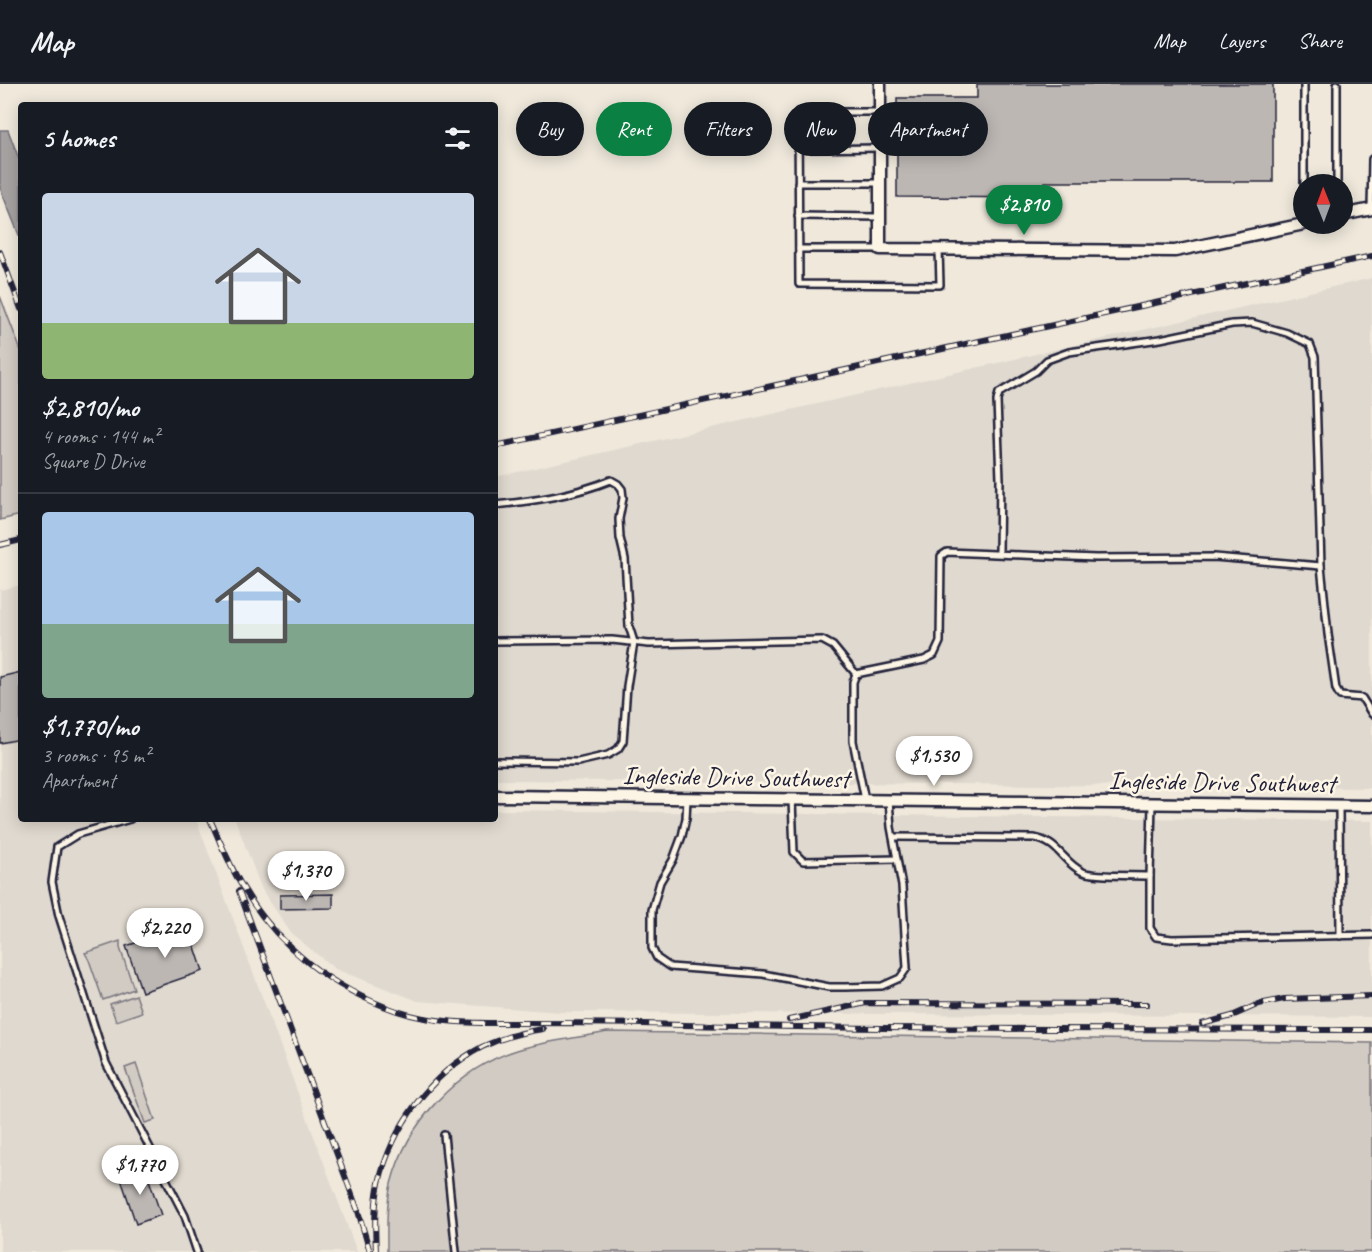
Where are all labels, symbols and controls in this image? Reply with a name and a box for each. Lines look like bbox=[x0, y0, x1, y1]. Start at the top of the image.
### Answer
text: Map bbox=[30, 24, 73, 59]
text: Map bbox=[1153, 28, 1186, 54]
text: Layers bbox=[1219, 28, 1265, 54]
text: Share bbox=[1298, 28, 1342, 54]
chip: Buy bbox=[516, 102, 584, 156]
chip: Rent bbox=[596, 102, 672, 156]
chip: Filters bbox=[684, 102, 772, 156]
chip: New bbox=[784, 102, 856, 156]
chip: Apartment bbox=[868, 102, 988, 156]
text: 5 homes bbox=[42, 122, 115, 155]
icon: filters bbox=[441, 122, 474, 155]
north arrow bbox=[1293, 174, 1353, 234]
map controls bbox=[1293, 174, 1353, 234]
pin: $2,810 bbox=[975, 185, 1073, 236]
text: $2,810 bbox=[1000, 192, 1048, 217]
icon: home bbox=[204, 232, 312, 340]
text: $2,810/mo bbox=[42, 391, 139, 424]
text: 4 rooms · 144 m² bbox=[42, 424, 159, 449]
text: Square D Drive bbox=[42, 449, 145, 474]
icon: home bbox=[204, 551, 312, 659]
text: $1,770/mo bbox=[42, 710, 139, 743]
pin: $1,530 bbox=[885, 736, 983, 787]
text: 3 rooms · 95 m² bbox=[42, 743, 150, 768]
text: $1,530 bbox=[910, 743, 958, 768]
street label: Ingleside Drive Southwest bbox=[622, 759, 853, 796]
street label: Ingleside Drive Southwest bbox=[1108, 764, 1339, 801]
text: Apartment bbox=[42, 768, 115, 793]
pin: $1,370 bbox=[257, 851, 355, 902]
text: $1,370 bbox=[282, 858, 330, 883]
pin: $2,220 bbox=[116, 908, 214, 959]
text: $2,220 bbox=[141, 915, 189, 940]
pin: $1,770 bbox=[91, 1145, 189, 1196]
text: $1,770 bbox=[116, 1152, 164, 1177]

